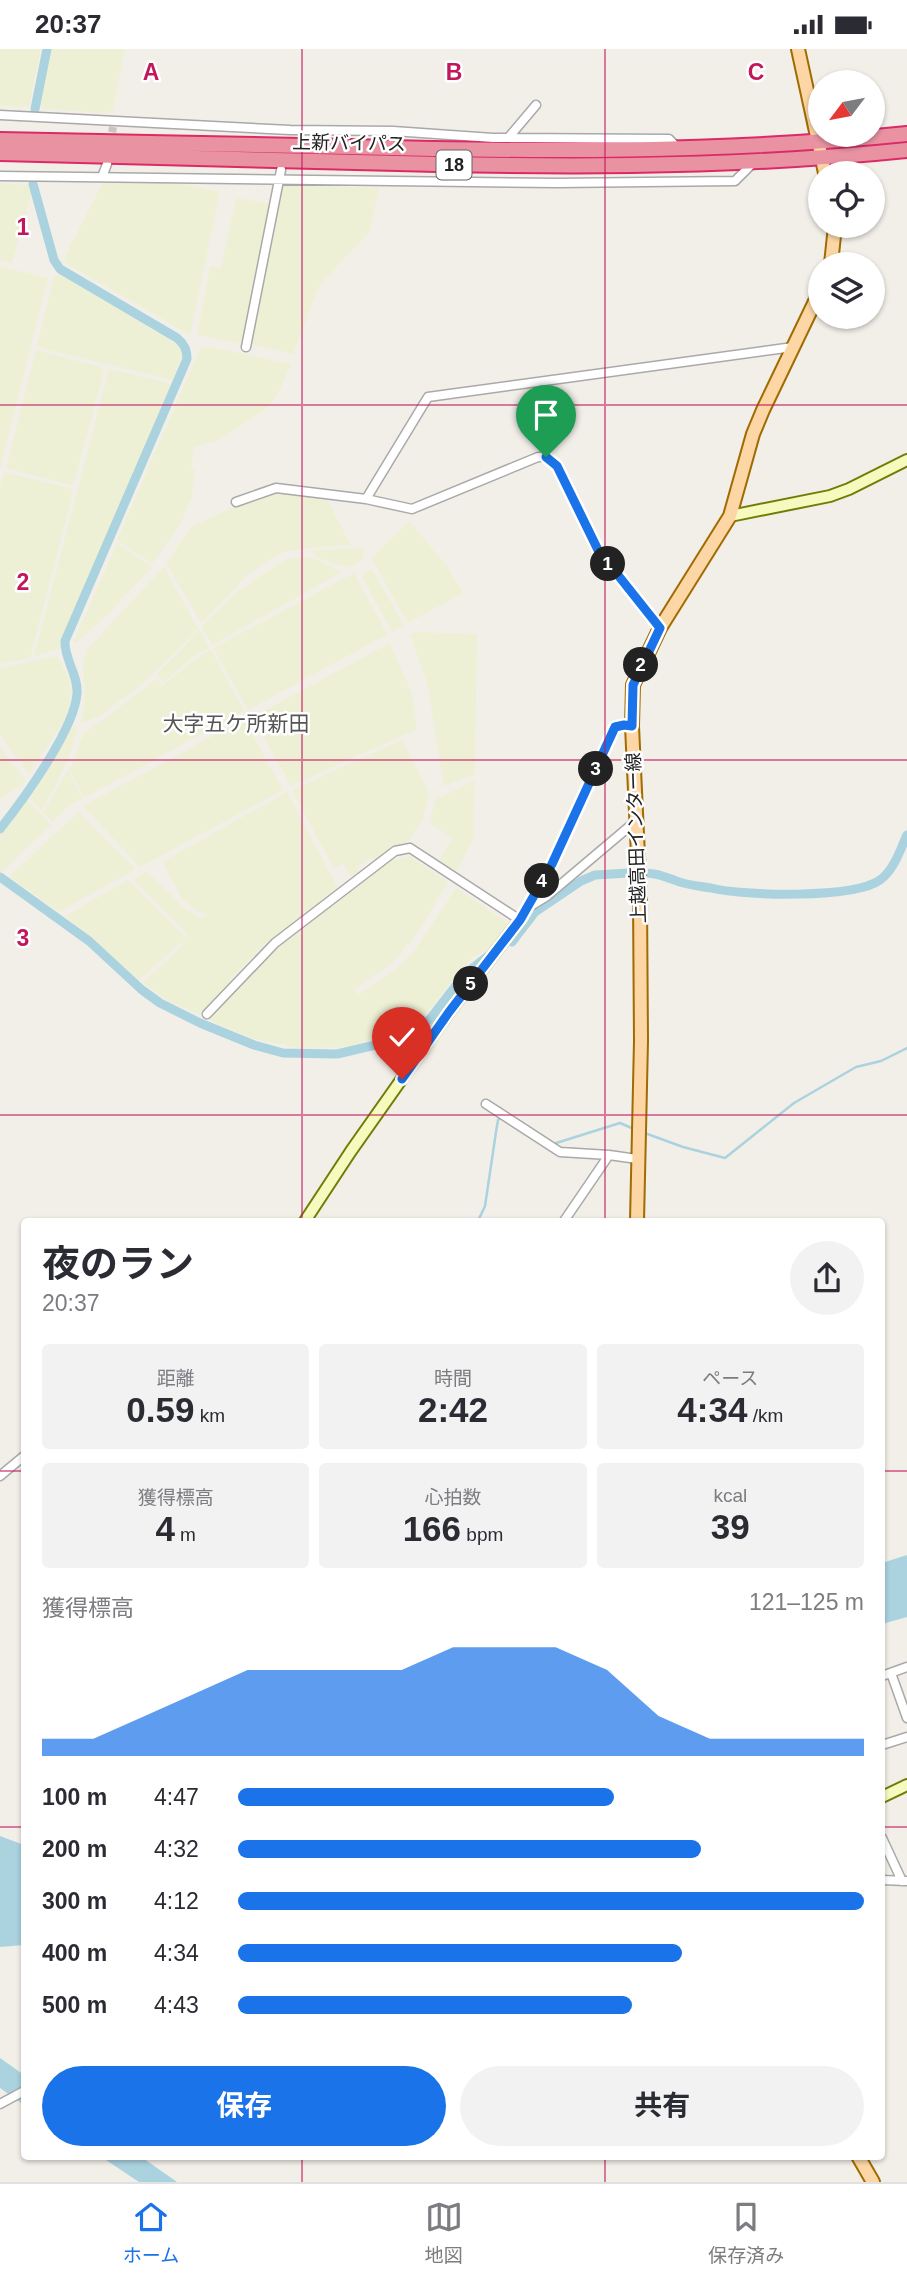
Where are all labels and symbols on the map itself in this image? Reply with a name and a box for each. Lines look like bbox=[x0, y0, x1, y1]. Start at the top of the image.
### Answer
text: A bbox=[143, 59, 159, 85]
text: B bbox=[446, 59, 462, 85]
text: C bbox=[748, 59, 764, 85]
north arrow bbox=[808, 70, 886, 147]
street label: 上新バイパス bbox=[292, 132, 406, 154]
road number: 18 bbox=[436, 151, 472, 180]
text: 1 bbox=[17, 214, 30, 240]
pin bbox=[516, 385, 576, 457]
pin: 1 bbox=[590, 547, 626, 581]
text: 2 bbox=[17, 569, 29, 595]
pin: 2 bbox=[624, 647, 658, 683]
district label: 大字五ケ所新田 bbox=[163, 712, 310, 735]
pin: 3 bbox=[578, 751, 614, 787]
street label: 上越高田インター線 bbox=[623, 752, 649, 924]
pin: 4 bbox=[524, 863, 560, 899]
text: 3 bbox=[17, 925, 29, 951]
pin: 5 bbox=[454, 967, 489, 1002]
pin bbox=[372, 1007, 432, 1079]

